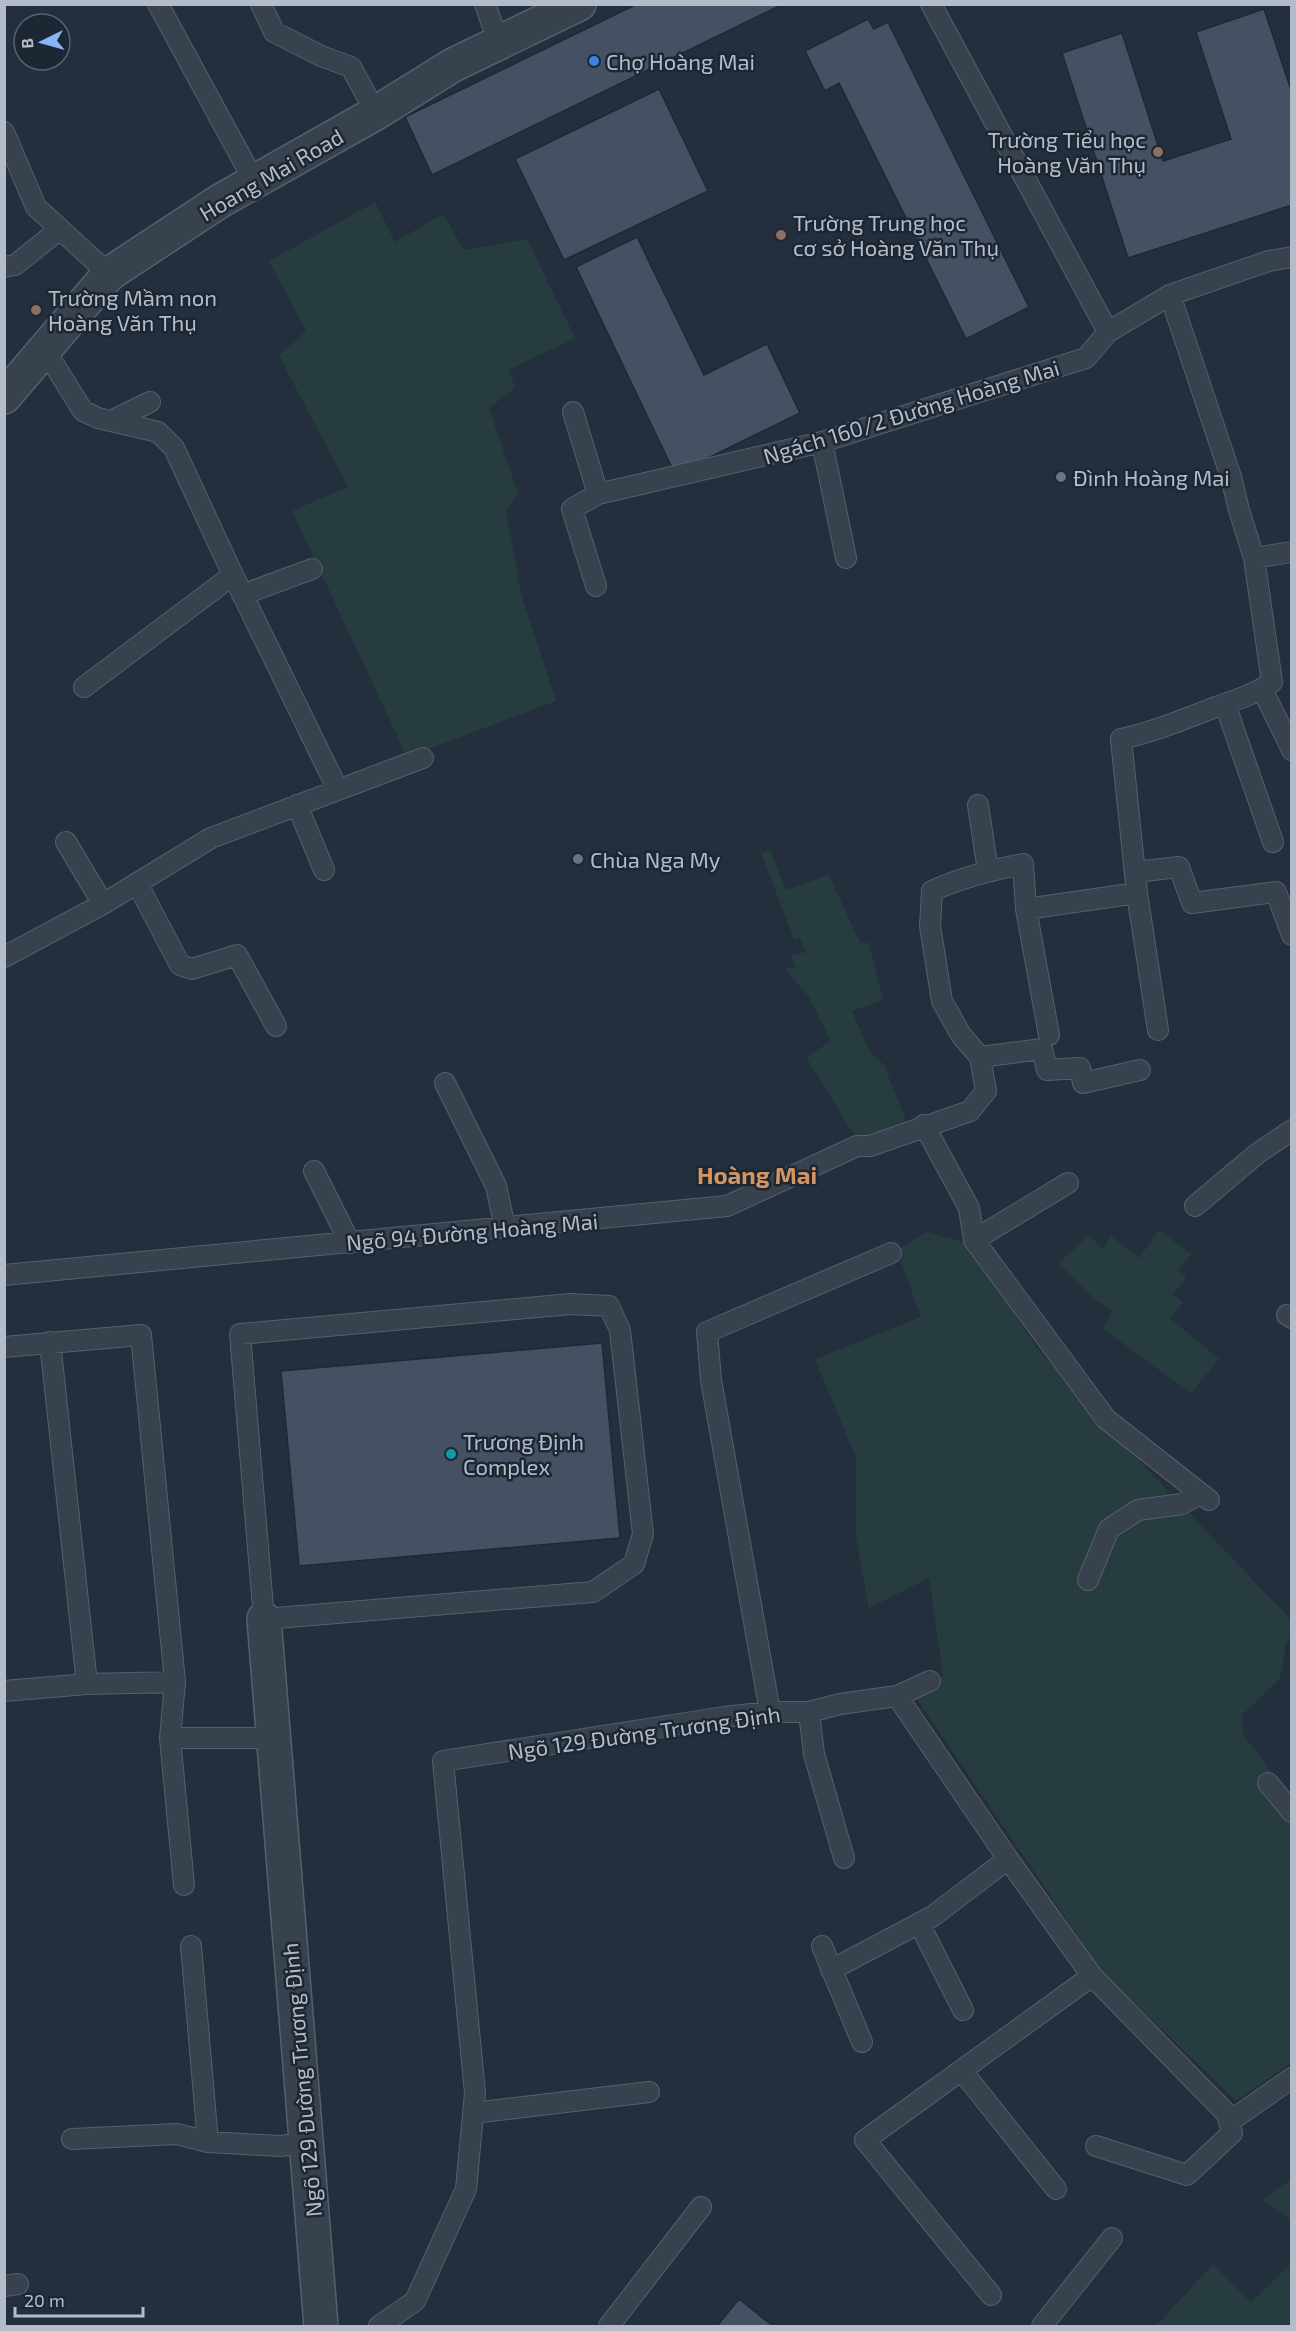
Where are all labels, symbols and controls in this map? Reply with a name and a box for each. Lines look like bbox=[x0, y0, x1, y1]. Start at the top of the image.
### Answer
north arrow bbox=[12, 12, 72, 72]
text: B bbox=[17, 37, 36, 49]
place label: Chợ Hoàng Mai bbox=[606, 48, 755, 74]
marker: Chợ Hoàng Mai bbox=[587, 54, 601, 68]
street label: Hoang Mai Road bbox=[195, 122, 347, 226]
place label: Trường Tiểu học Hoàng Văn Thụ bbox=[988, 126, 1146, 177]
marker: Trường Tiểu học Hoàng Văn Thụ bbox=[1151, 145, 1165, 159]
place label: Trường Trung học cơ sở Hoàng Văn Thụ bbox=[793, 209, 999, 260]
marker: Trường Trung học cơ sở Hoàng Văn Thụ bbox=[774, 228, 788, 242]
place label: Trường Mầm non Hoàng Văn Thụ bbox=[48, 284, 217, 335]
marker: Trường Mầm non Hoàng Văn Thụ bbox=[29, 303, 43, 317]
street label: Ngách 160/2 Đường Hoàng Mai bbox=[760, 354, 1062, 468]
place label: Đình Hoàng Mai bbox=[1073, 464, 1230, 490]
marker: Đình Hoàng Mai bbox=[1054, 470, 1068, 484]
place label: Chùa Nga My bbox=[590, 846, 721, 872]
marker: Chùa Nga My bbox=[571, 852, 585, 866]
district label: Hoàng Mai bbox=[697, 1160, 817, 1189]
street label: Ngõ 94 Đường Hoàng Mai bbox=[345, 1207, 599, 1255]
place label: Trương Định Complex bbox=[463, 1428, 584, 1479]
marker: Trương Định Complex bbox=[444, 1447, 458, 1461]
street label: Ngõ 129 Đường Trương Định bbox=[506, 1700, 782, 1764]
street label: Ngõ 129 Đường Trương Định bbox=[276, 1942, 326, 2218]
scale bar bbox=[15, 2280, 142, 2318]
text: 20 m bbox=[24, 2289, 65, 2311]

